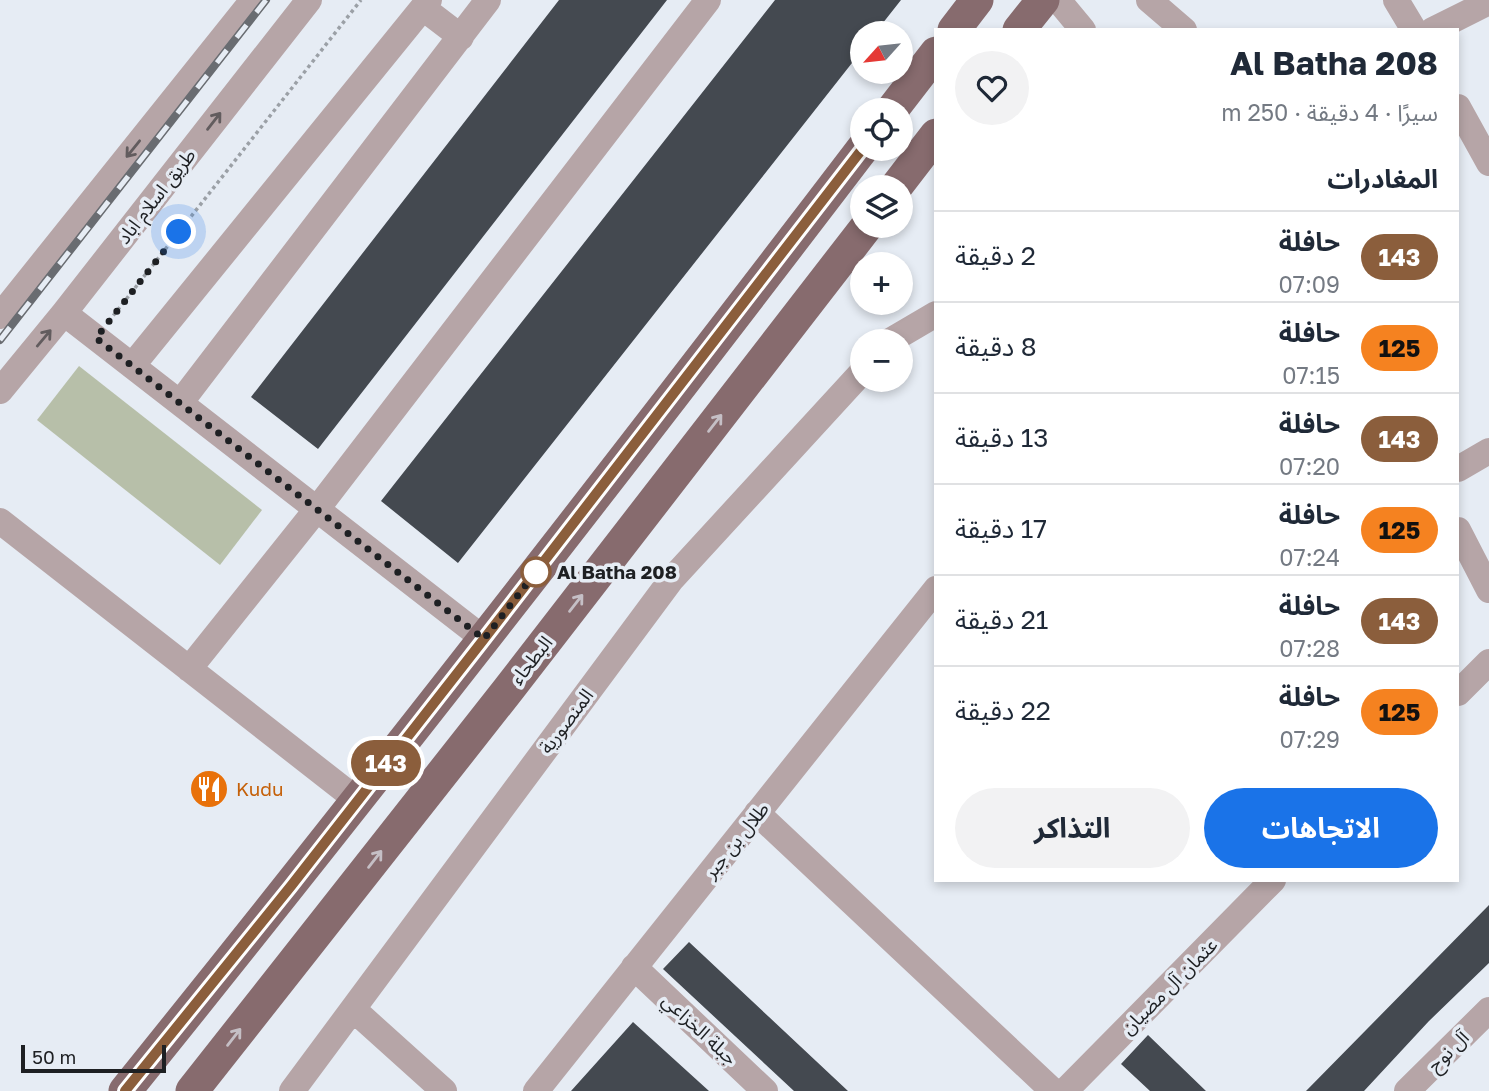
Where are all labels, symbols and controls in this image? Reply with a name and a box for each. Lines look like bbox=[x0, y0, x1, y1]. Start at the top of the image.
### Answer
north arrow bbox=[850, 21, 914, 84]
map controls bbox=[850, 21, 913, 392]
text: Al Batha 208 bbox=[1230, 43, 1438, 82]
button: heart bbox=[955, 51, 1029, 125]
button: locate bbox=[850, 98, 913, 161]
text: سيرًا · 4 دقيقة · 250 m bbox=[1221, 98, 1438, 126]
one-way arrow bbox=[207, 112, 222, 131]
one-way arrow bbox=[126, 139, 141, 158]
street label: طريق اسلام اباد bbox=[111, 143, 203, 250]
text: المغادرات bbox=[1327, 163, 1438, 194]
button: layers bbox=[850, 175, 913, 238]
your location bbox=[161, 214, 196, 249]
text: حافلة bbox=[1279, 226, 1340, 257]
text: 2 دقيقة bbox=[955, 240, 1036, 271]
text: 143 bbox=[1379, 242, 1421, 271]
button: + bbox=[850, 252, 913, 315]
text: 07:09 bbox=[1278, 270, 1340, 298]
text: حافلة bbox=[1279, 317, 1340, 348]
button: − bbox=[850, 329, 913, 392]
one-way arrow bbox=[36, 330, 51, 348]
text: 8 دقيقة bbox=[955, 331, 1037, 362]
text: 125 bbox=[1379, 333, 1420, 362]
text: 07:15 bbox=[1282, 361, 1340, 389]
text: حافلة bbox=[1279, 408, 1340, 439]
one-way arrow bbox=[707, 414, 722, 432]
text: 13 دقيقة bbox=[955, 422, 1049, 453]
text: 143 bbox=[1379, 424, 1421, 453]
text: 07:20 bbox=[1279, 452, 1340, 480]
text: حافلة bbox=[1279, 499, 1340, 530]
text: 17 دقيقة bbox=[955, 513, 1047, 544]
text: 125 bbox=[1379, 515, 1420, 544]
text: 07:24 bbox=[1279, 543, 1340, 571]
marker: Al Batha 208 bbox=[521, 557, 551, 587]
place label: Al Batha 208 bbox=[557, 560, 677, 583]
text: حافلة bbox=[1279, 590, 1340, 621]
one-way arrow bbox=[568, 594, 583, 612]
text: 21 دقيقة bbox=[955, 604, 1048, 635]
text: 143 bbox=[1379, 606, 1421, 635]
street label: البطحاء bbox=[505, 631, 557, 688]
text: 07:28 bbox=[1279, 634, 1340, 662]
text: حافلة bbox=[1279, 681, 1340, 712]
street label: المنصورية bbox=[534, 684, 598, 758]
text: 22 دقيقة bbox=[955, 695, 1051, 726]
text: 125 bbox=[1379, 697, 1420, 726]
text: 07:29 bbox=[1279, 725, 1340, 753]
line badge: 143 bbox=[346, 740, 426, 786]
text: 143 bbox=[365, 748, 407, 777]
restaurant icon: Kudu bbox=[188, 768, 230, 810]
place label: Kudu bbox=[236, 777, 283, 800]
button: التذاكر bbox=[955, 788, 1190, 868]
button: الاتجاهات bbox=[1204, 788, 1438, 868]
street label: طلال بن جبر bbox=[697, 797, 774, 884]
one-way arrow bbox=[367, 850, 382, 868]
street label: عثمان آل مضيان bbox=[1116, 933, 1222, 1039]
street label: جبلة الخزاعي bbox=[655, 988, 743, 1072]
street label: آل نوح bbox=[1422, 1024, 1476, 1078]
one-way arrow bbox=[226, 1029, 242, 1047]
scale bar bbox=[21, 1042, 166, 1074]
text: 50 m bbox=[32, 1045, 76, 1068]

